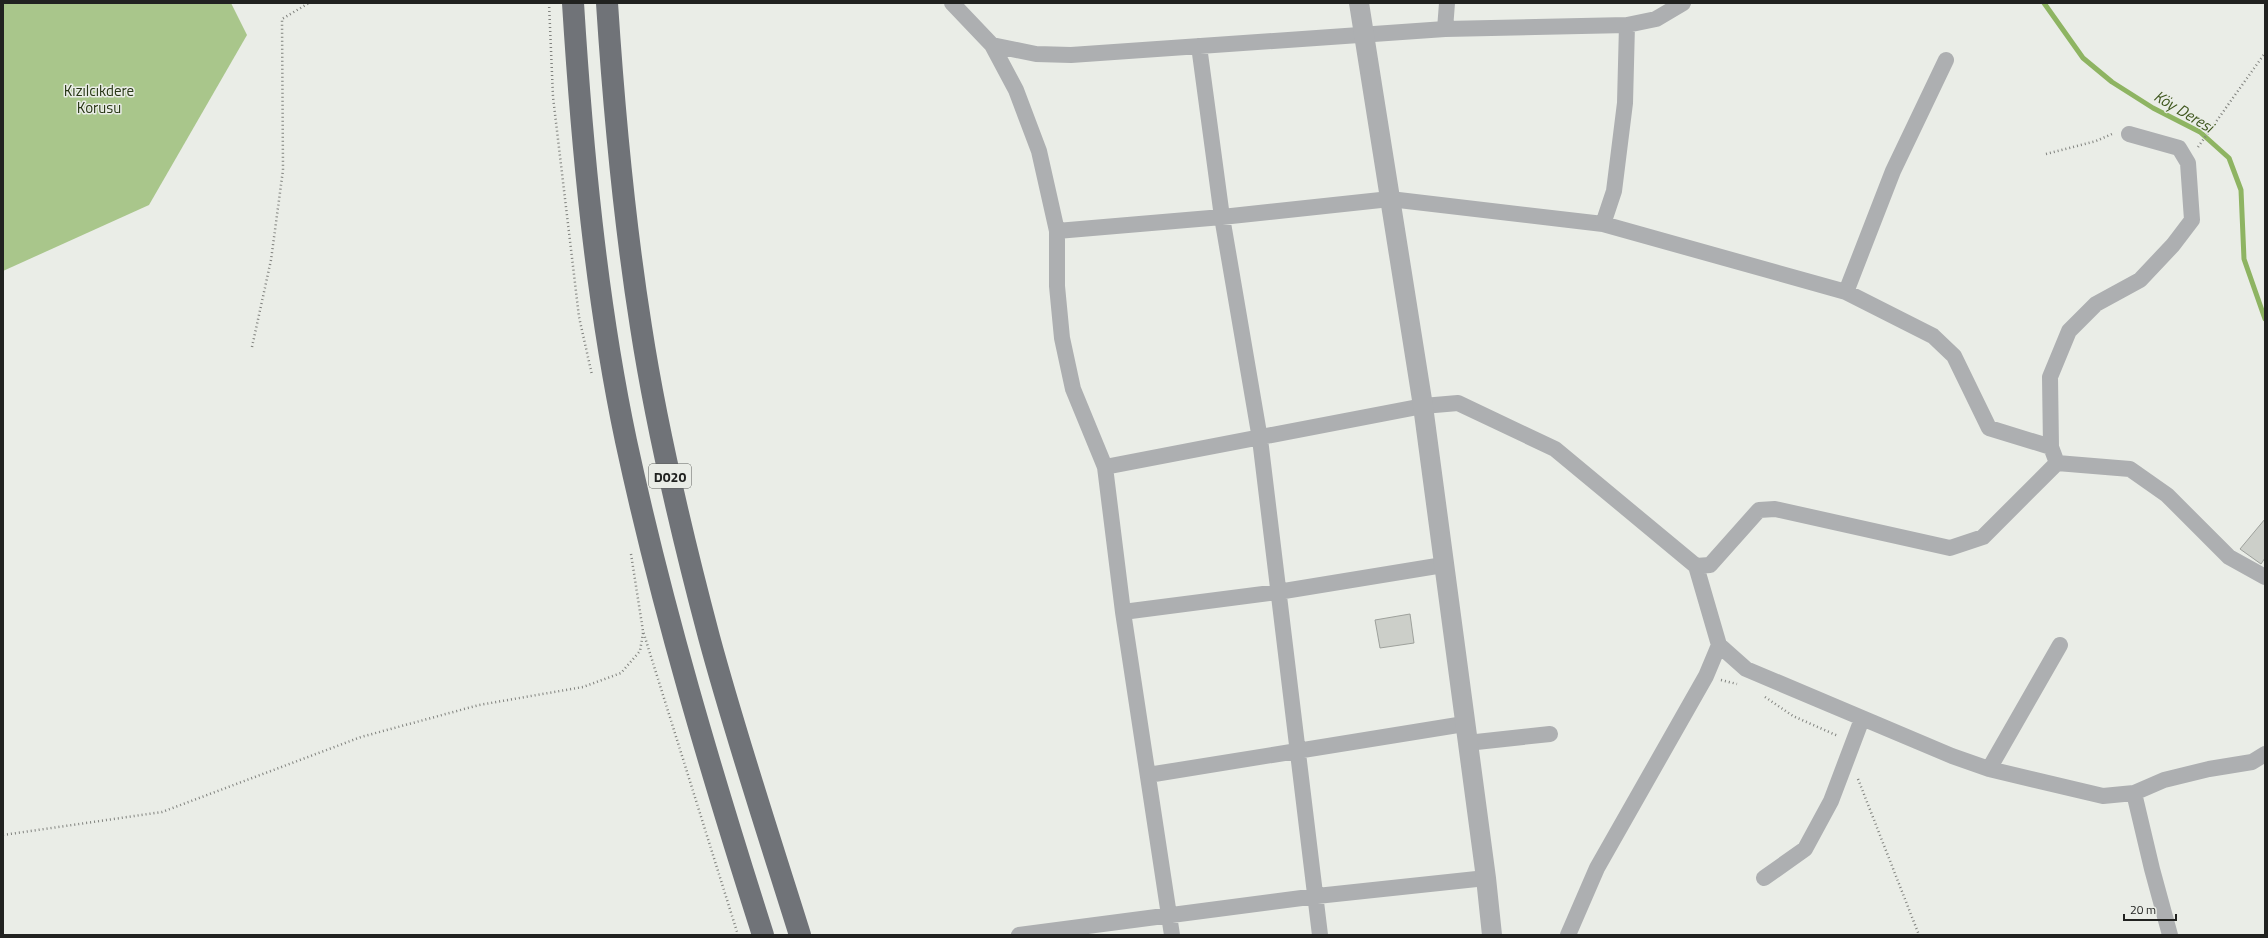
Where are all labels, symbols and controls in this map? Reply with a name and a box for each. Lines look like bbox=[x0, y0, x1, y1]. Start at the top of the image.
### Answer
park label: Kızılcıkdere Korusu bbox=[64, 79, 134, 119]
water label: Köy Deresi bbox=[2150, 84, 2220, 139]
road number: D020 bbox=[649, 464, 691, 488]
scale bar bbox=[2124, 896, 2176, 922]
text: 20 m bbox=[2130, 900, 2156, 919]

